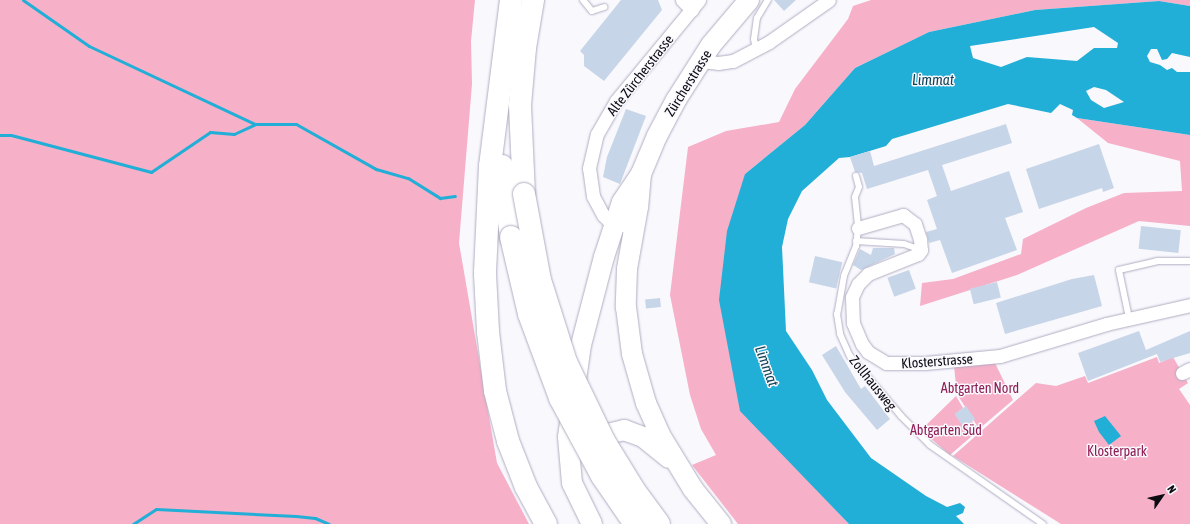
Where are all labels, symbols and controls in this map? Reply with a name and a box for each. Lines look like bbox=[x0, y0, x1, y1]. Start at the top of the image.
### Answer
street label: Alte Zürcherstrasse bbox=[603, 31, 677, 119]
street label: Zürcherstrasse bbox=[661, 47, 715, 119]
water label: Limmat bbox=[912, 71, 954, 89]
water label: Limmat bbox=[751, 343, 783, 389]
street label: Klosterstrasse bbox=[901, 350, 973, 372]
street label: Zollhausweg bbox=[846, 352, 900, 414]
park label: Abtgarten Nord bbox=[941, 380, 1019, 396]
park label: Abtgarten Süd bbox=[910, 422, 982, 438]
park label: Klosterpark bbox=[1087, 443, 1147, 459]
north arrow bbox=[1142, 476, 1182, 516]
text: N bbox=[1165, 483, 1179, 495]

